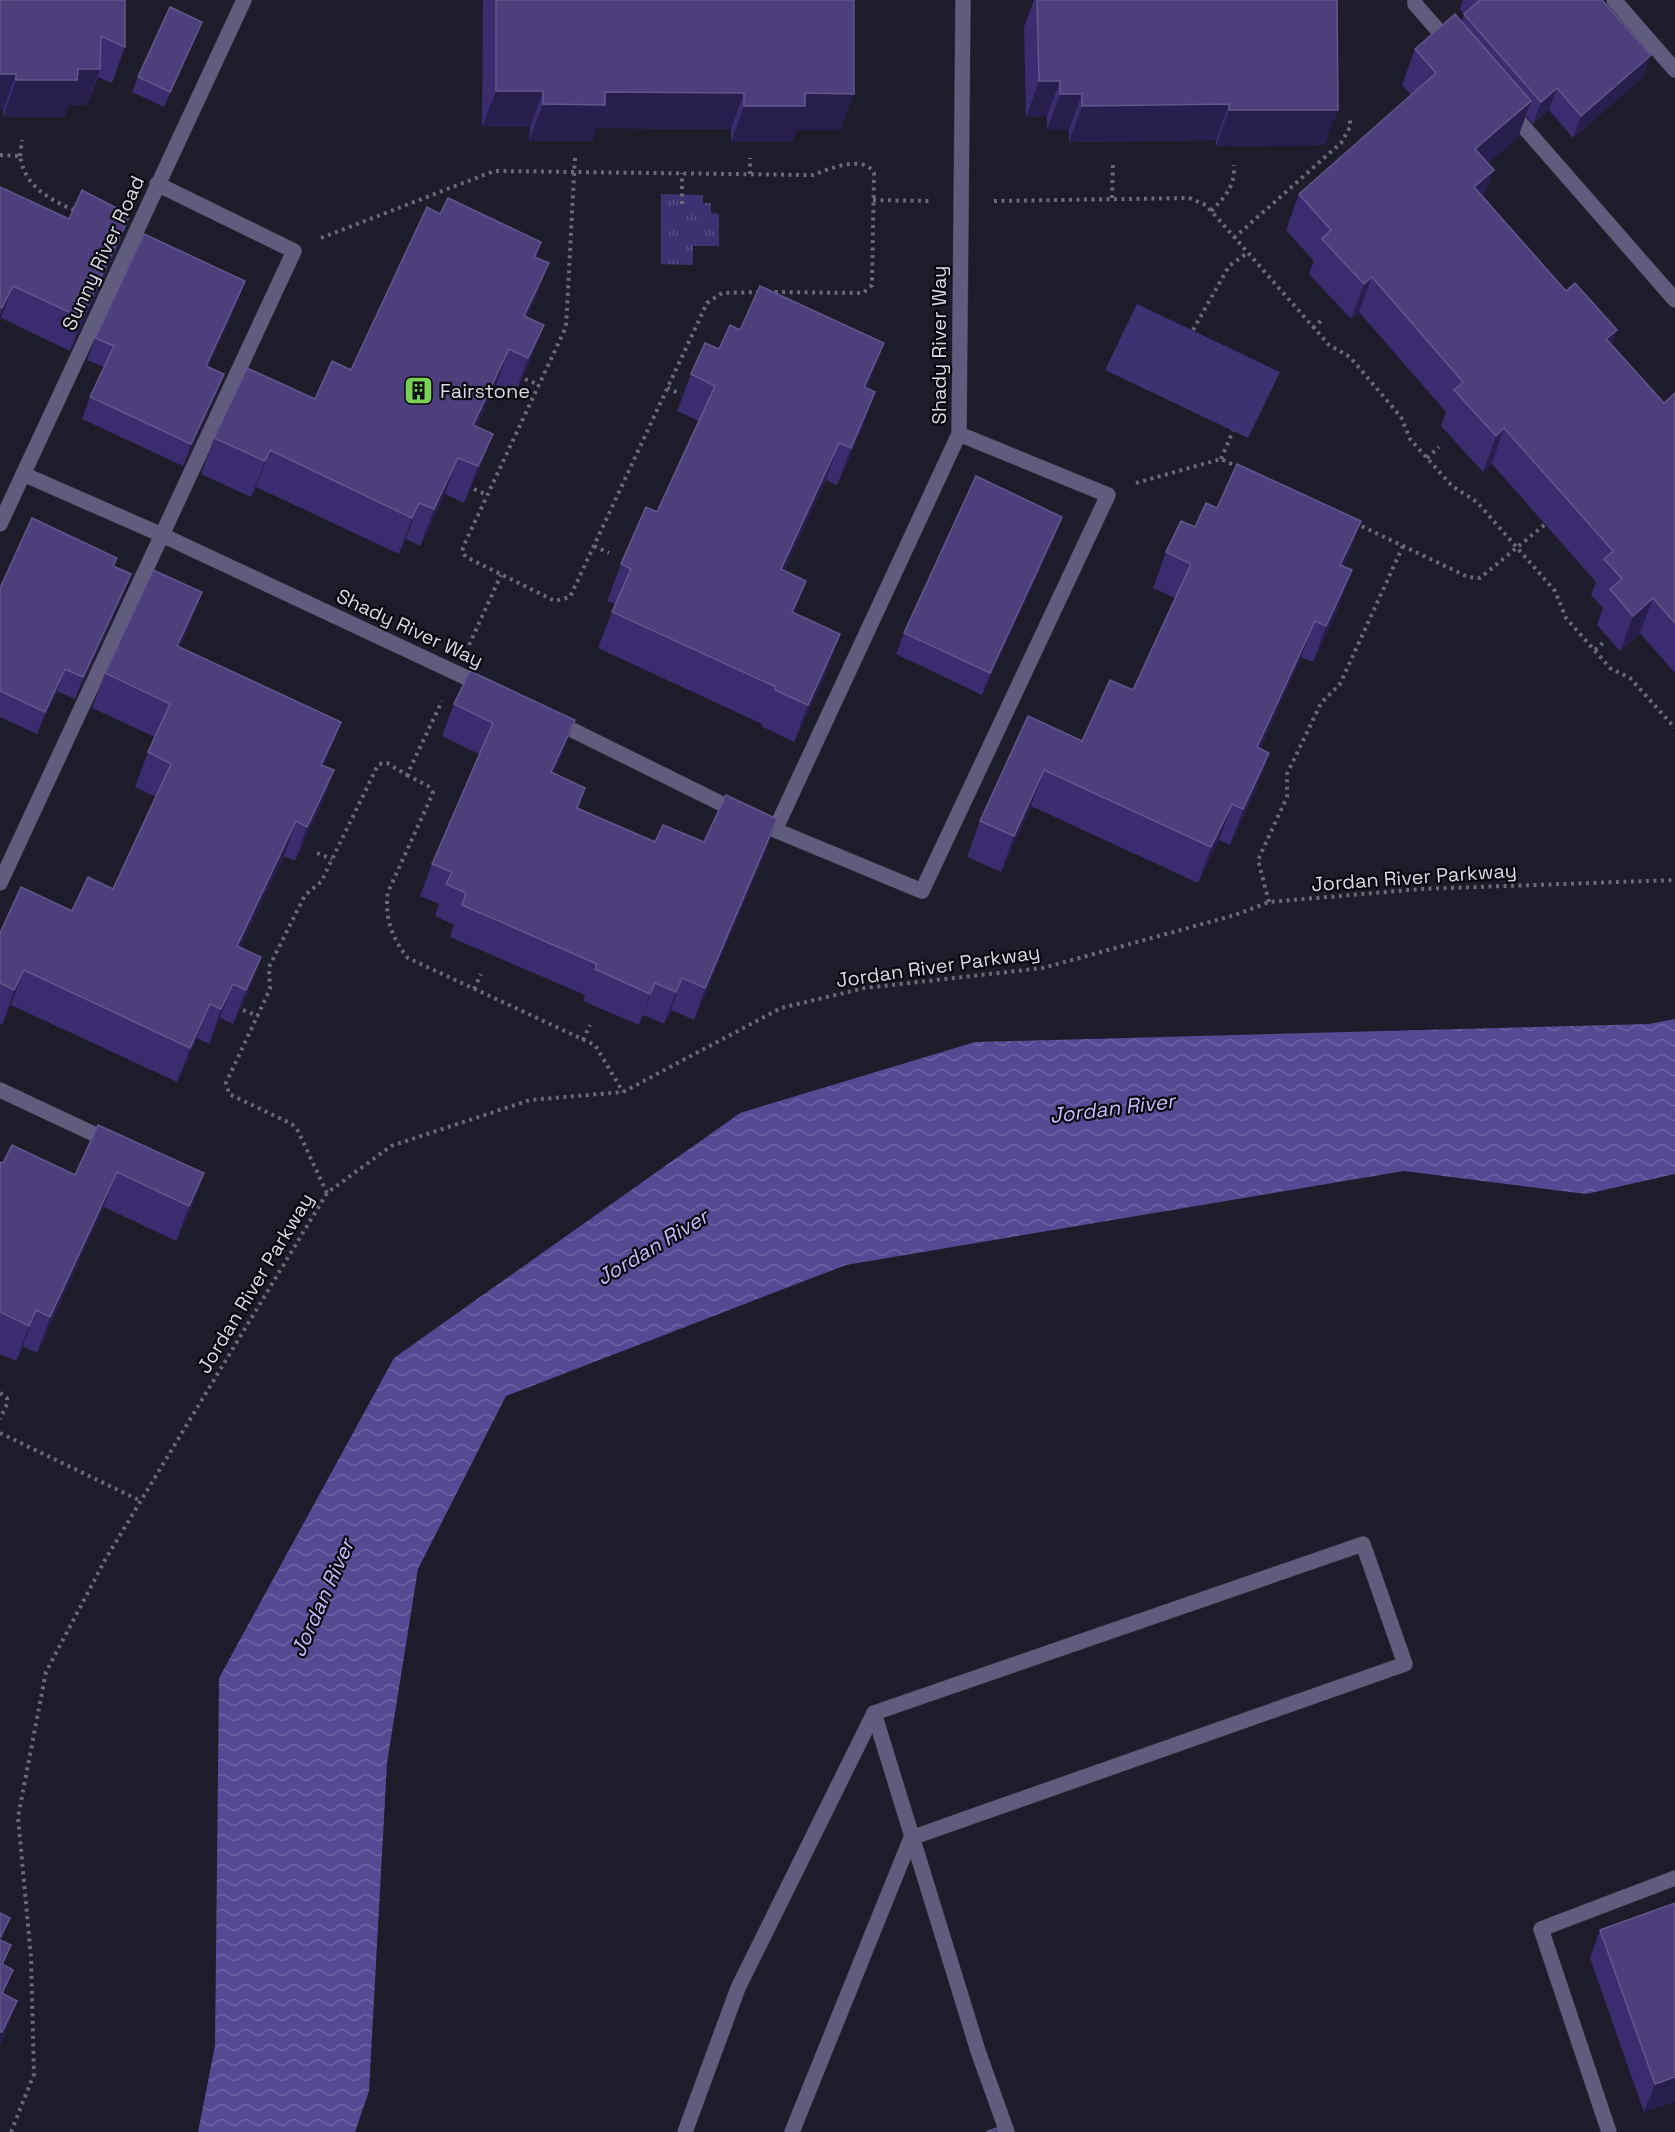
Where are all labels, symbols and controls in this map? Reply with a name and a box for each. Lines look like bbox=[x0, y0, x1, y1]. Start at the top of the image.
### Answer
street label: Sunny River Road bbox=[56, 171, 150, 335]
street label: Shady River Way bbox=[926, 265, 952, 425]
building icon: Fairstone bbox=[403, 375, 435, 407]
place label: Fairstone bbox=[440, 378, 530, 404]
street label: Shady River Way bbox=[332, 583, 488, 673]
street label: Jordan River Parkway bbox=[1310, 857, 1518, 897]
street label: Jordan River Parkway bbox=[834, 939, 1042, 993]
water label: Jordan River bbox=[1048, 1087, 1178, 1129]
street label: Jordan River Parkway bbox=[191, 1188, 319, 1378]
water label: Jordan River bbox=[591, 1202, 715, 1291]
water label: Jordan River bbox=[284, 1533, 361, 1661]

